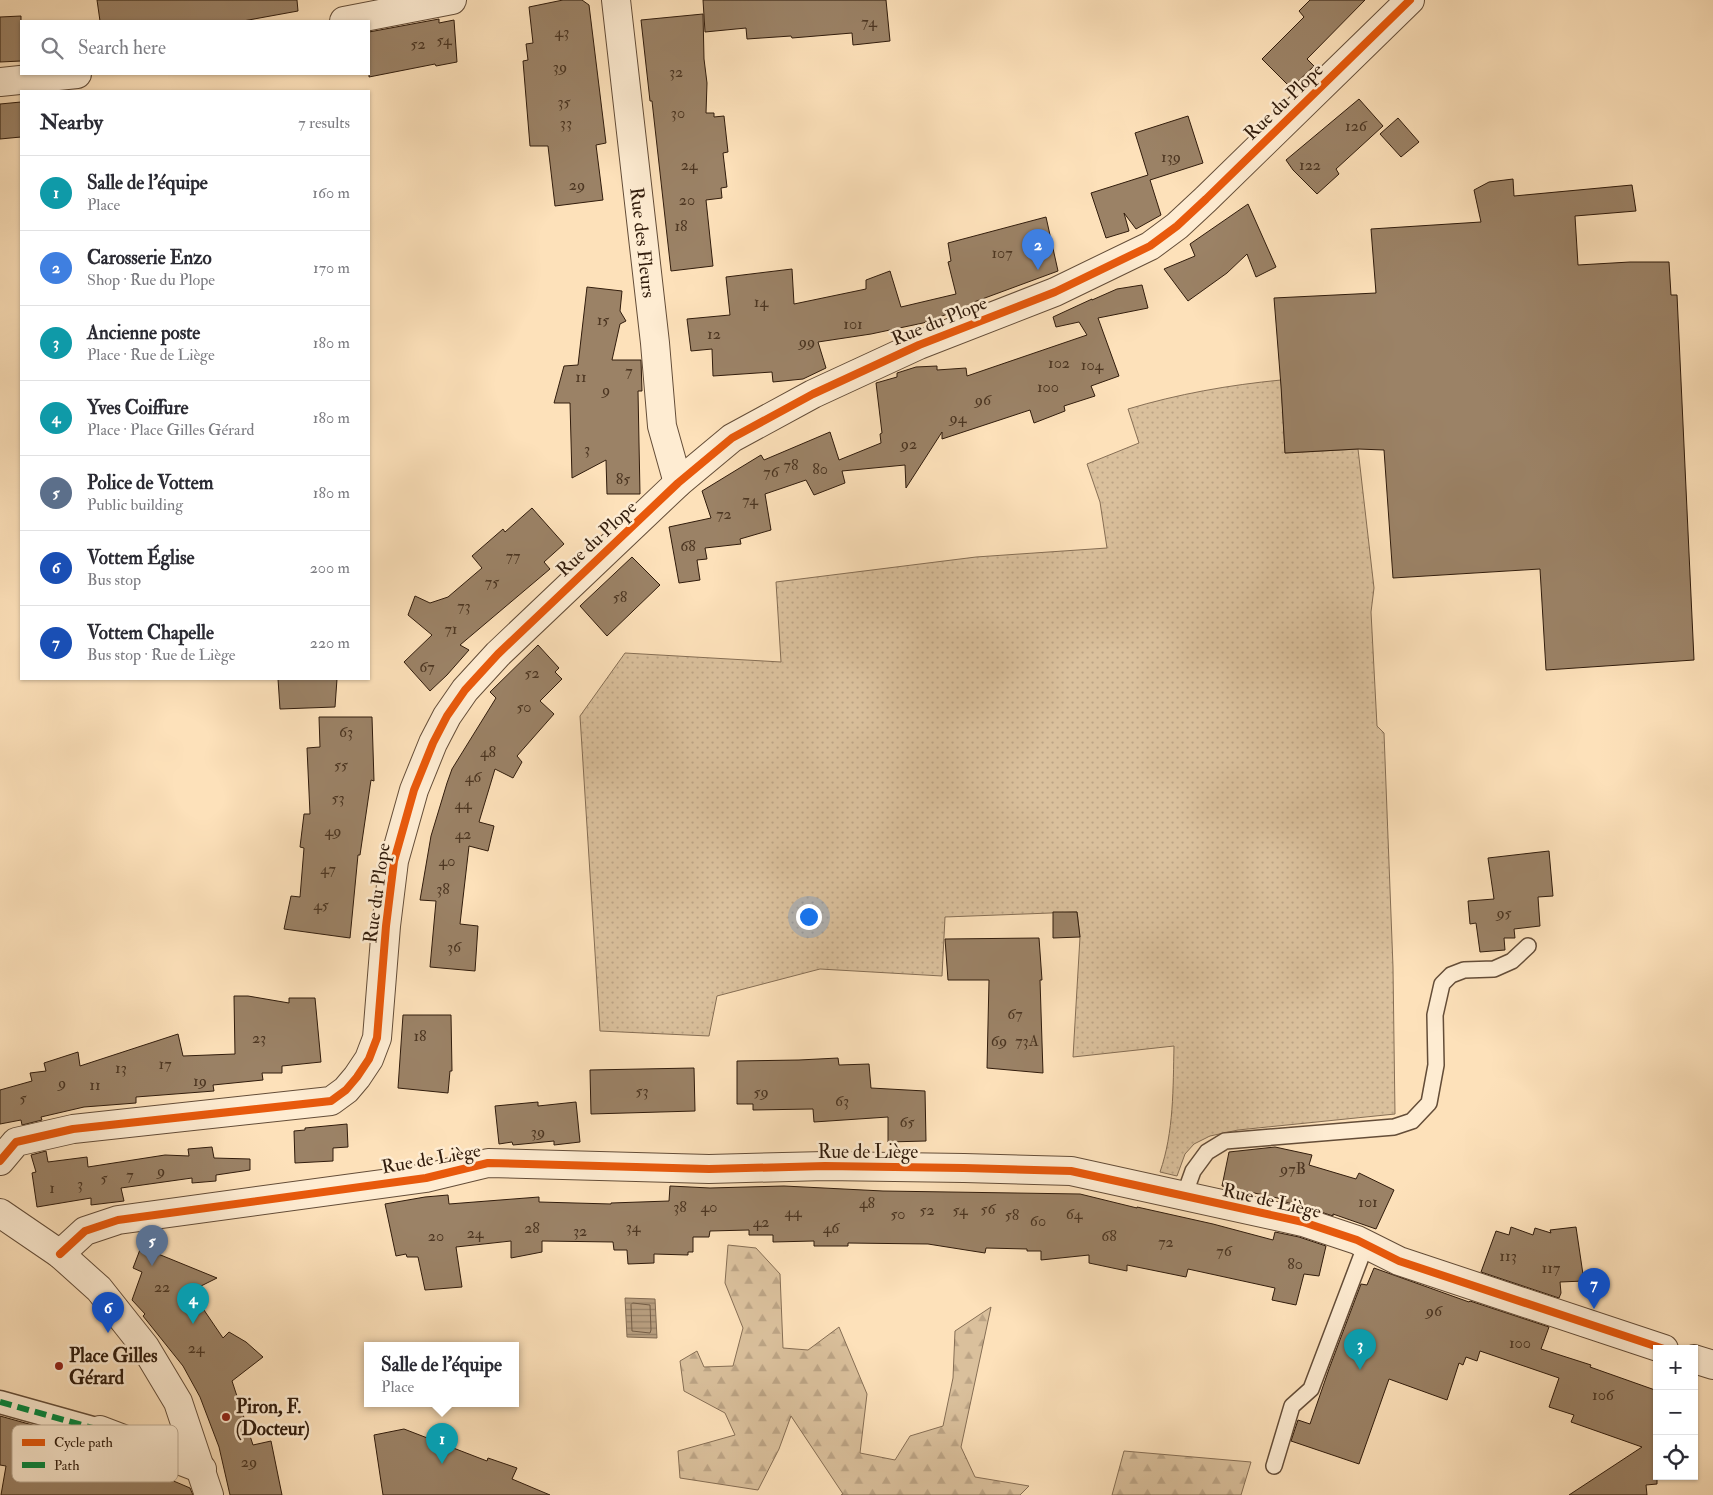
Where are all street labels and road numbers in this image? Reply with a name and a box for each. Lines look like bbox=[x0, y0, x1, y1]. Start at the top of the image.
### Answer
street label: Rue du Plope bbox=[1239, 58, 1329, 146]
street label: Rue des Fleurs bbox=[624, 186, 661, 299]
street label: Rue du Plope bbox=[888, 291, 991, 352]
street label: Rue du Plope bbox=[552, 495, 643, 583]
street label: Rue du Plope bbox=[358, 841, 397, 945]
street label: Rue de Liège bbox=[380, 1138, 483, 1180]
street label: Rue de Liège bbox=[818, 1140, 918, 1164]
street label: Rue de Liège bbox=[1220, 1178, 1323, 1224]

